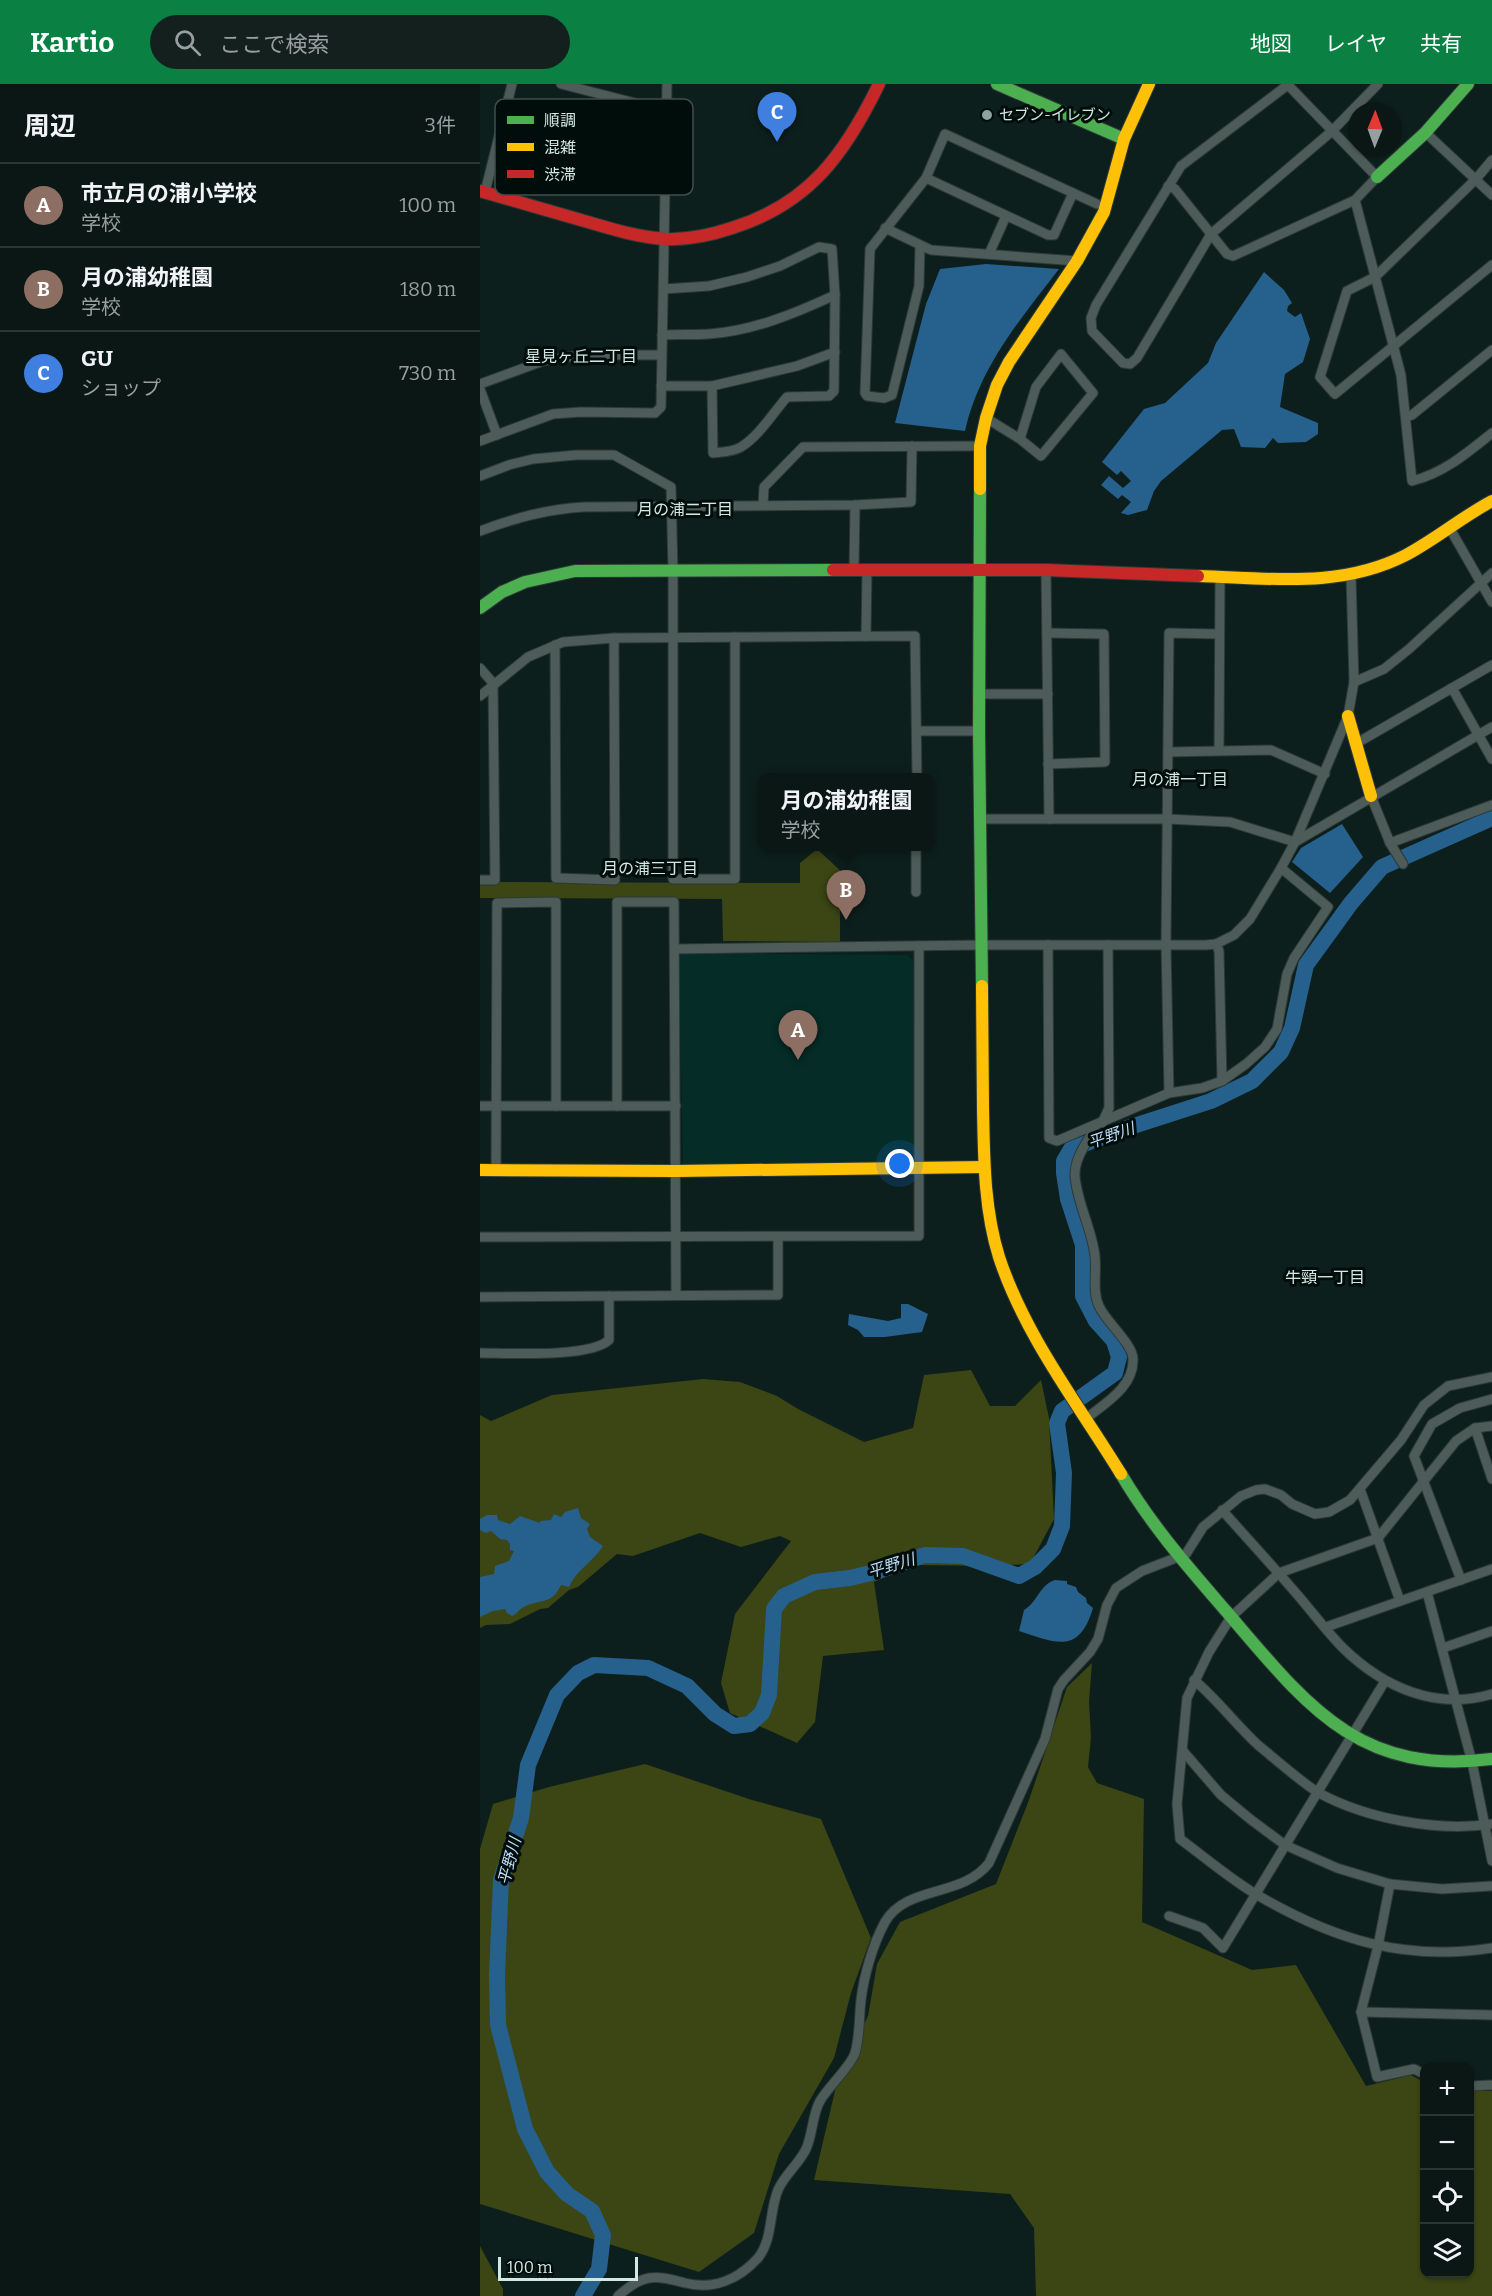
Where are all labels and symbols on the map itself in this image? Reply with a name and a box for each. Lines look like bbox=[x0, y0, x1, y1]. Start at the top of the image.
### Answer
pin: C bbox=[758, 92, 796, 142]
legend bbox=[495, 99, 693, 195]
north arrow bbox=[1348, 102, 1402, 156]
place label: セブン-イレブン bbox=[999, 106, 1111, 124]
marker: セブン-イレブン bbox=[980, 108, 994, 122]
text: 順調 bbox=[544, 111, 576, 130]
text: 混雑 bbox=[544, 138, 576, 157]
text: 渋滞 bbox=[544, 165, 576, 184]
district label: 星見ヶ丘二丁目 bbox=[525, 347, 637, 366]
district label: 月の浦二丁目 bbox=[637, 500, 733, 519]
district label: 月の浦一丁目 bbox=[1132, 770, 1228, 789]
district label: 月の浦三丁目 bbox=[602, 859, 698, 878]
pin: B bbox=[826, 870, 866, 920]
pin: A bbox=[778, 1010, 818, 1060]
water label: 平野川 bbox=[1085, 1118, 1139, 1152]
your location bbox=[885, 1149, 914, 1178]
district label: 牛頸一丁目 bbox=[1285, 1268, 1365, 1287]
water label: 平野川 bbox=[865, 1549, 919, 1582]
water label: 平野川 bbox=[494, 1834, 525, 1887]
scale bar bbox=[498, 2254, 638, 2282]

